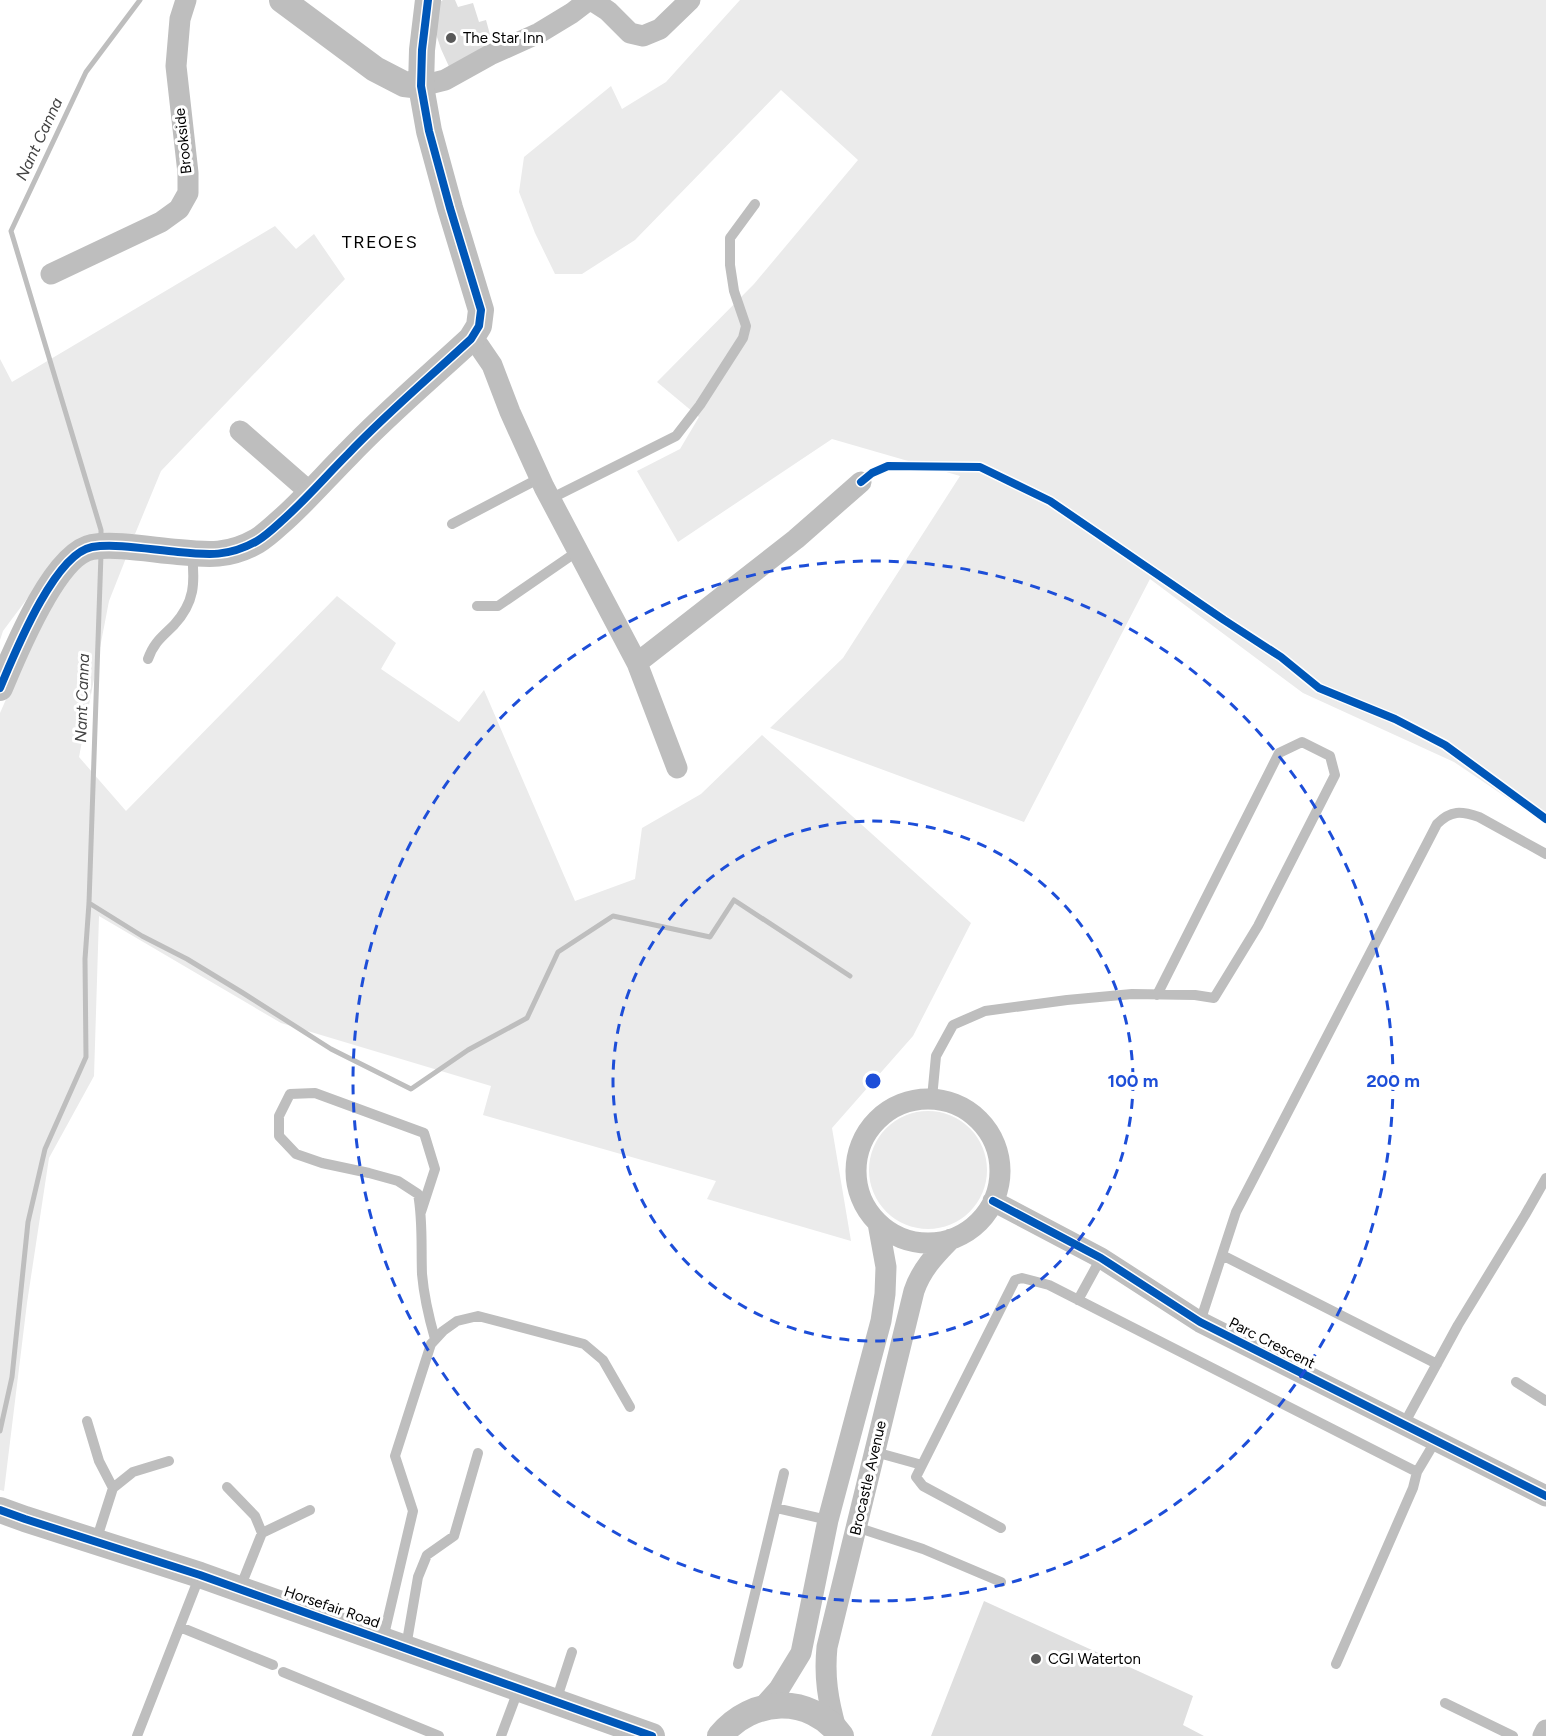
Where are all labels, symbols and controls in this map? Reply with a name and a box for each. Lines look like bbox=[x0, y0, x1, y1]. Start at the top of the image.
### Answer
place label: The Star Inn bbox=[463, 29, 544, 47]
marker: The Star Inn bbox=[444, 31, 458, 45]
water label: Nant Canna bbox=[12, 95, 66, 183]
street label: Brookside bbox=[171, 107, 195, 175]
district label: TREOES bbox=[342, 231, 418, 253]
water label: Nant Canna bbox=[71, 653, 93, 743]
text: 100 m bbox=[1108, 1070, 1158, 1092]
text: 200 m bbox=[1366, 1070, 1420, 1092]
centre of rings bbox=[863, 1071, 883, 1091]
street label: Parc Crescent bbox=[1226, 1314, 1318, 1373]
street label: Brocastle Avenue bbox=[846, 1419, 890, 1537]
street label: Horsefair Road bbox=[282, 1582, 382, 1632]
place label: CGI Waterton bbox=[1048, 1650, 1141, 1668]
marker: CGI Waterton bbox=[1029, 1652, 1043, 1666]

